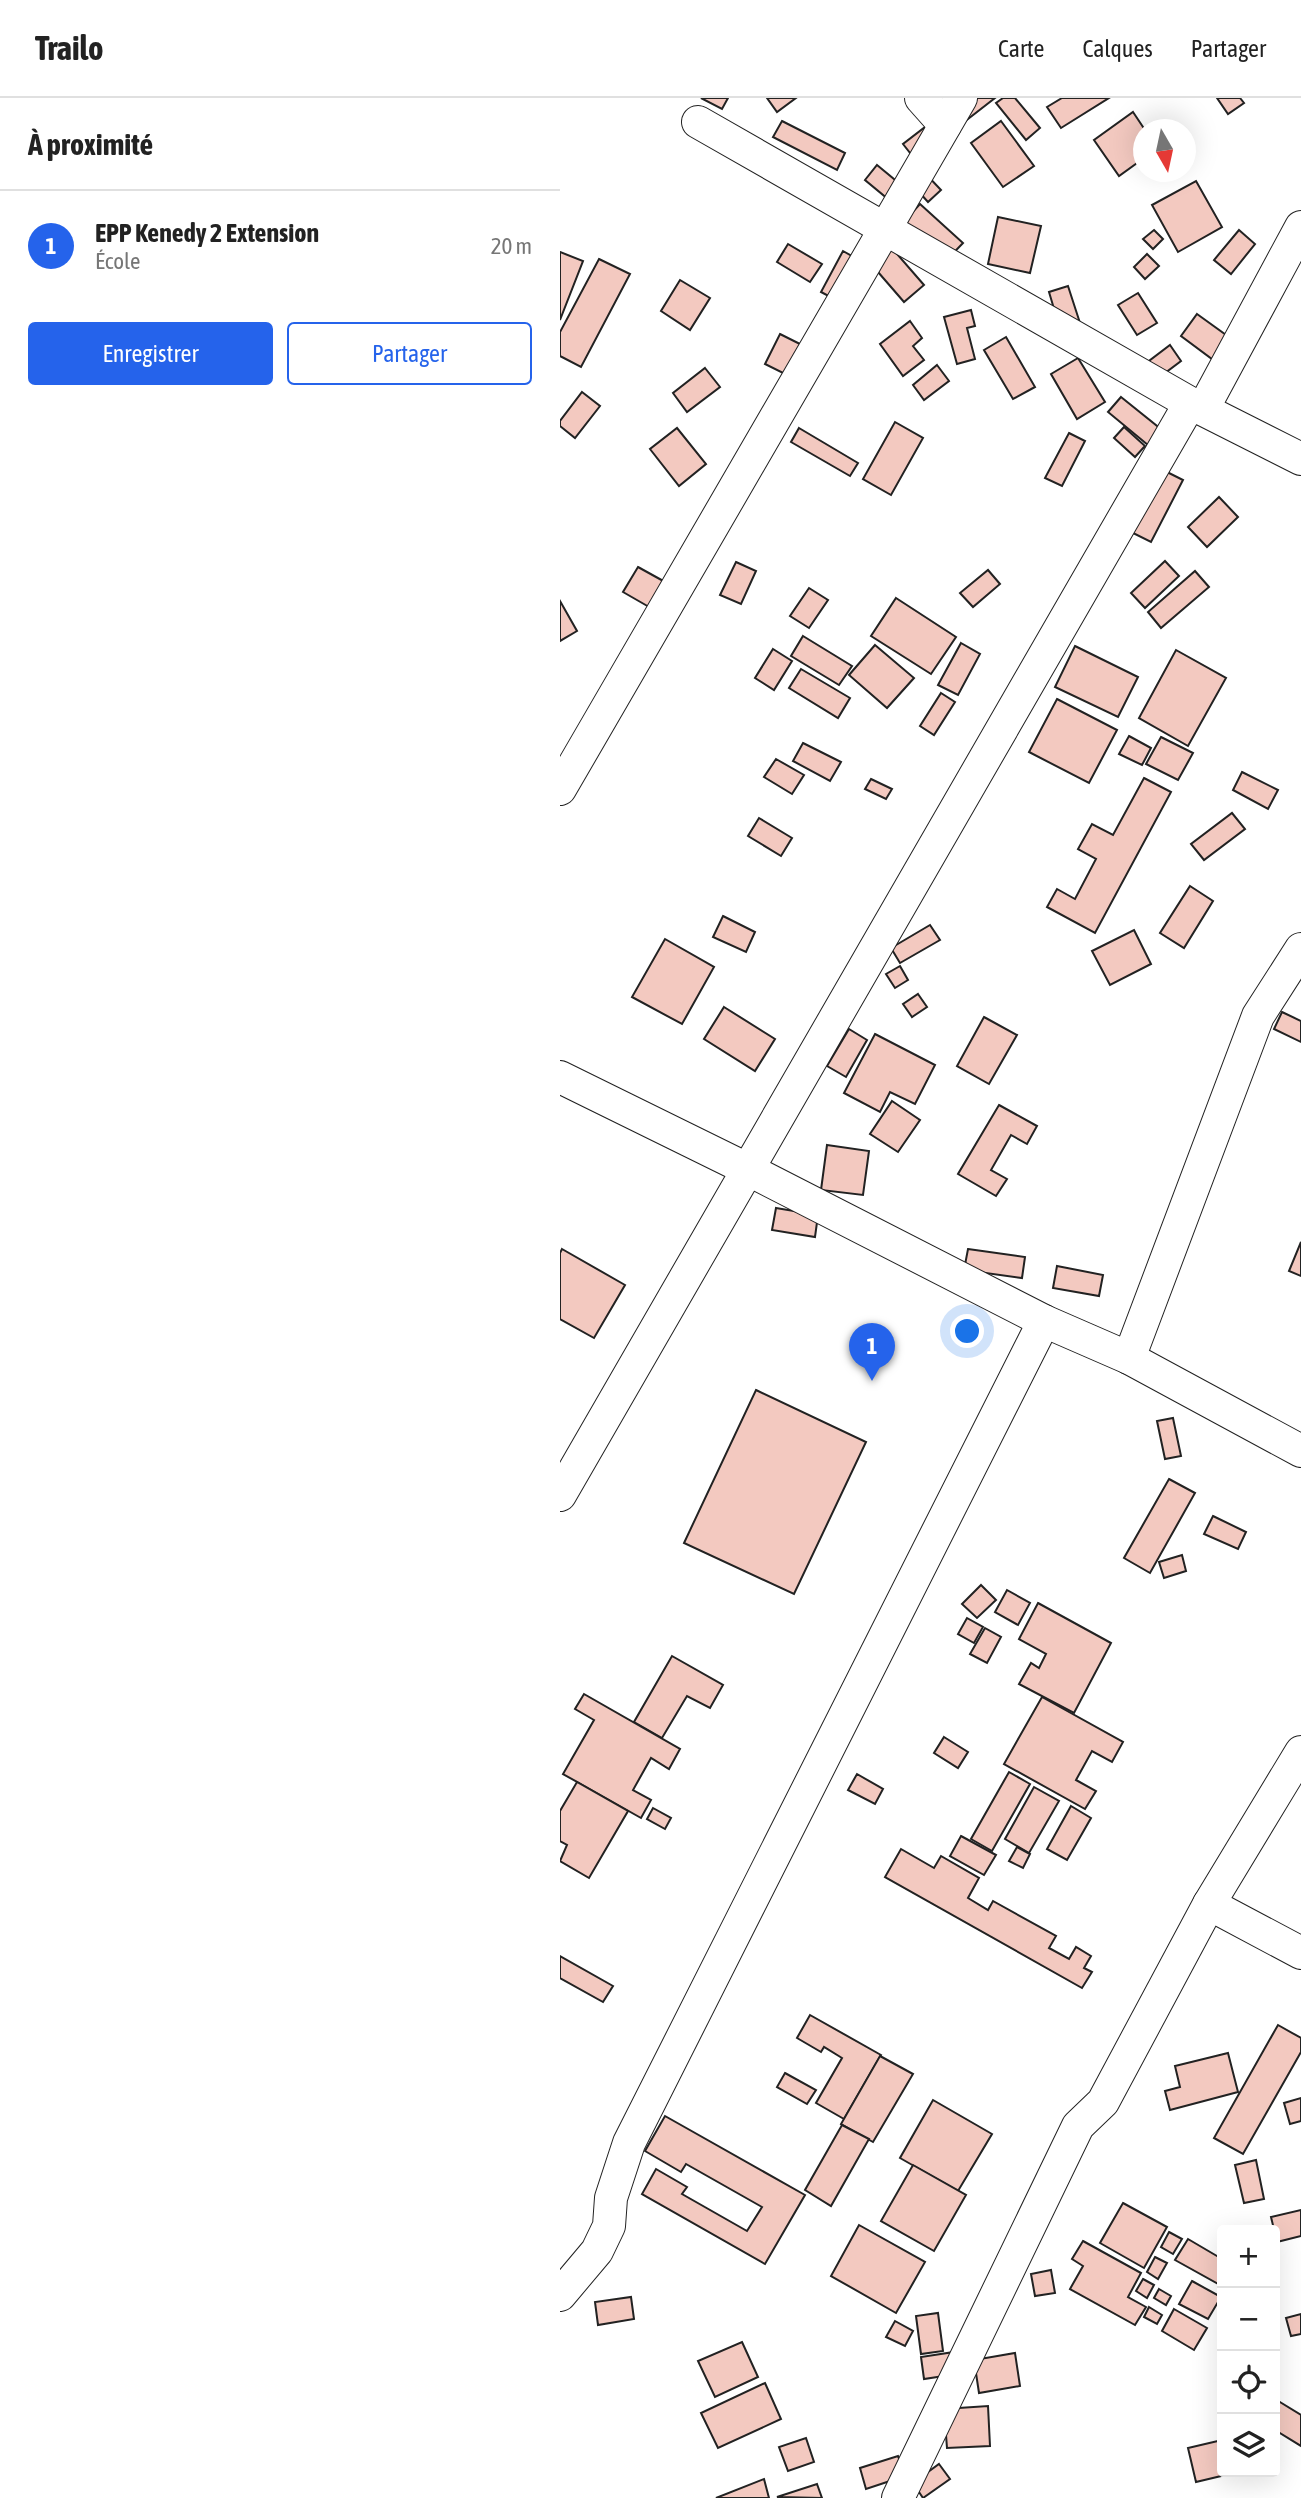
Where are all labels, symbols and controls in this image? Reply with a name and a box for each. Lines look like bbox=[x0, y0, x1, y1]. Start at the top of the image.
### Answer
text: Trailo bbox=[35, 29, 103, 67]
text: Carte bbox=[998, 35, 1044, 62]
text: Calques bbox=[1082, 35, 1153, 62]
text: Partager bbox=[1191, 35, 1266, 62]
north arrow bbox=[1133, 119, 1196, 182]
text: À proximité bbox=[28, 127, 153, 161]
text: EPP Kenedy 2 Extension bbox=[95, 218, 319, 248]
text: 1 bbox=[46, 233, 56, 259]
text: 20 m bbox=[491, 233, 532, 259]
text: École bbox=[95, 248, 140, 274]
button: Enregistrer bbox=[28, 322, 273, 385]
button: Partager bbox=[287, 322, 532, 385]
your location bbox=[950, 1314, 984, 1348]
pin: 1 bbox=[849, 1323, 895, 1381]
map controls bbox=[1217, 2225, 1280, 2477]
button: + bbox=[1217, 2225, 1280, 2288]
button: − bbox=[1217, 2288, 1280, 2351]
button: locate bbox=[1217, 2351, 1280, 2414]
button: layers bbox=[1217, 2414, 1280, 2477]

